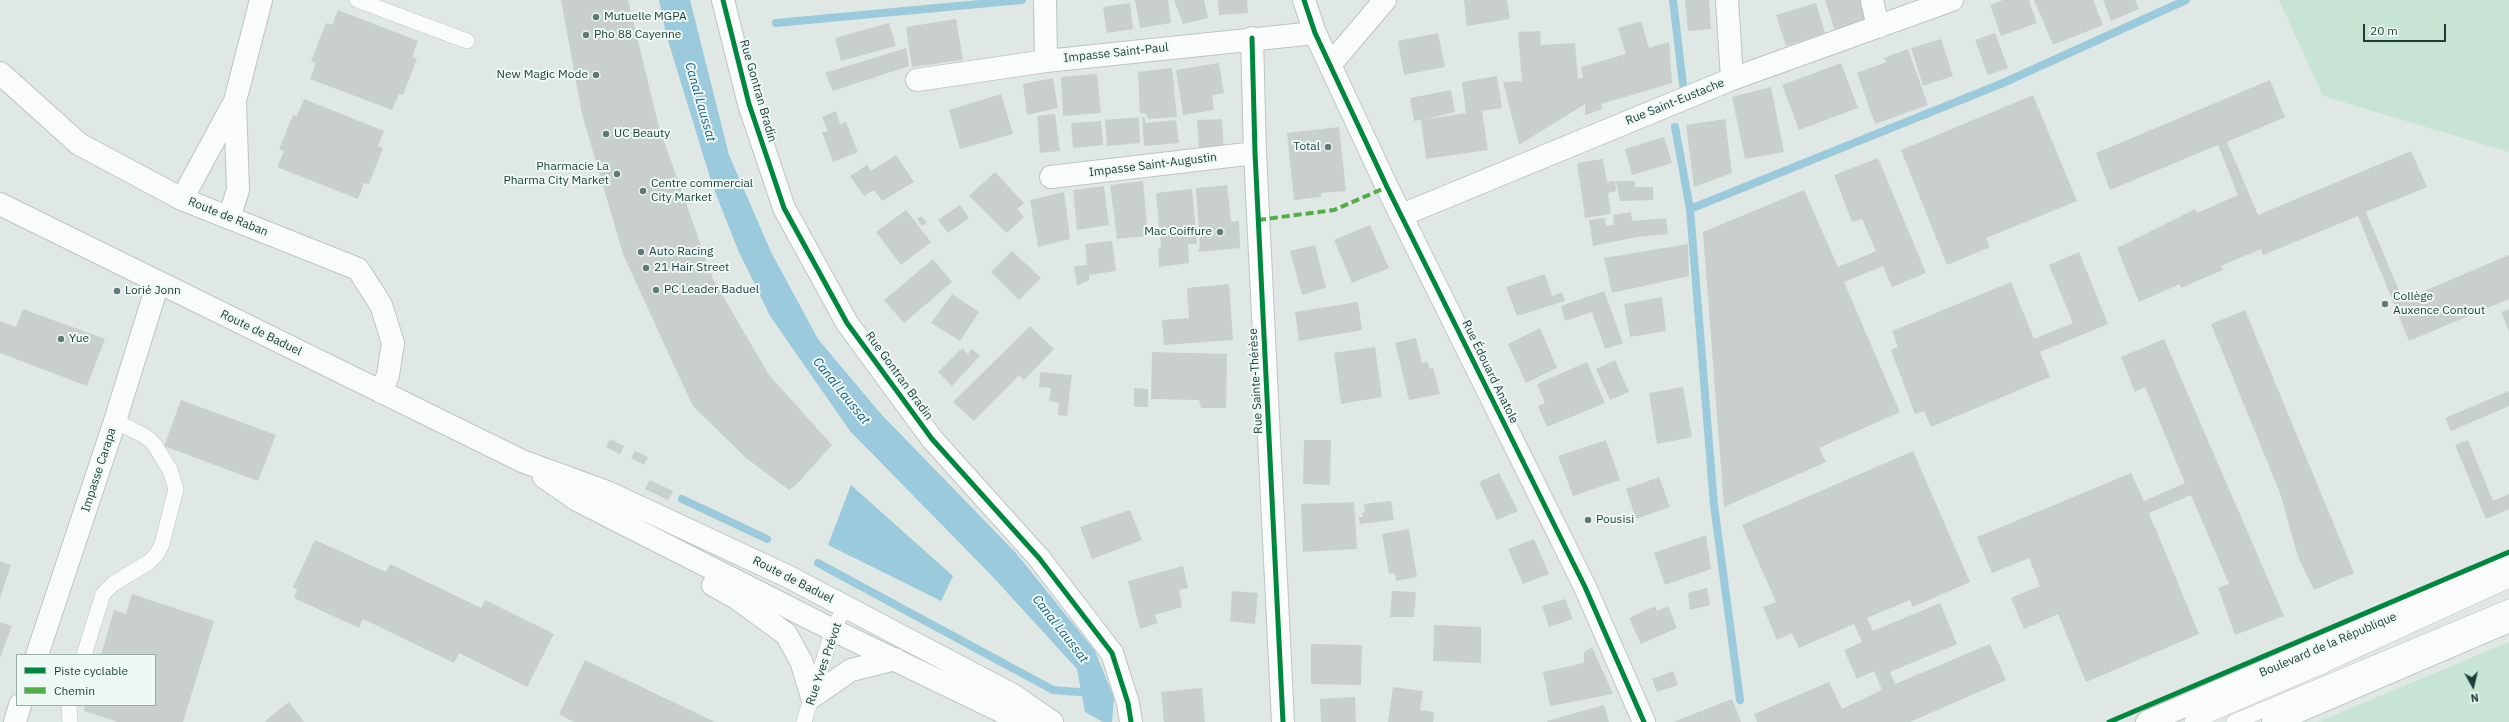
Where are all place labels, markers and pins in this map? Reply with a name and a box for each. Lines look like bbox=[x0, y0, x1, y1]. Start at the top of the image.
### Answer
place label: Mutuelle MGPA bbox=[604, 10, 687, 24]
marker: Mutuelle MGPA bbox=[591, 12, 601, 22]
place label: Pho 88 Cayenne bbox=[594, 28, 681, 42]
marker: Pho 88 Cayenne bbox=[581, 30, 591, 40]
place label: New Magic Mode bbox=[497, 68, 588, 82]
marker: New Magic Mode bbox=[591, 70, 601, 80]
place label: UC Beauty bbox=[614, 127, 670, 141]
marker: UC Beauty bbox=[601, 129, 611, 139]
place label: Total bbox=[1293, 140, 1320, 154]
marker: Total bbox=[1323, 142, 1333, 152]
place label: Pharmacie La Pharma City Market bbox=[503, 160, 609, 188]
marker: Pharmacie La Pharma City Market bbox=[612, 169, 622, 179]
place label: Centre commercial City Market bbox=[651, 177, 753, 205]
marker: Centre commercial City Market bbox=[638, 186, 648, 196]
place label: Mac Coiffure bbox=[1144, 225, 1212, 239]
marker: Mac Coiffure bbox=[1215, 227, 1225, 237]
place label: Auto Racing bbox=[649, 245, 713, 259]
marker: Auto Racing bbox=[636, 247, 646, 257]
place label: 21 Hair Street bbox=[654, 261, 729, 275]
marker: 21 Hair Street bbox=[641, 263, 651, 273]
place label: PC Leader Baduel bbox=[664, 283, 759, 297]
place label: Lorié Jonn bbox=[125, 284, 181, 298]
marker: PC Leader Baduel bbox=[651, 285, 661, 295]
marker: Lorié Jonn bbox=[112, 286, 122, 296]
place label: Collège Auxence Contout bbox=[2393, 290, 2485, 318]
marker: Collège Auxence Contout bbox=[2380, 299, 2390, 309]
place label: Yue bbox=[69, 332, 89, 346]
marker: Yue bbox=[56, 334, 66, 344]
place label: Pousisi bbox=[1596, 513, 1634, 527]
marker: Pousisi bbox=[1583, 515, 1593, 525]

